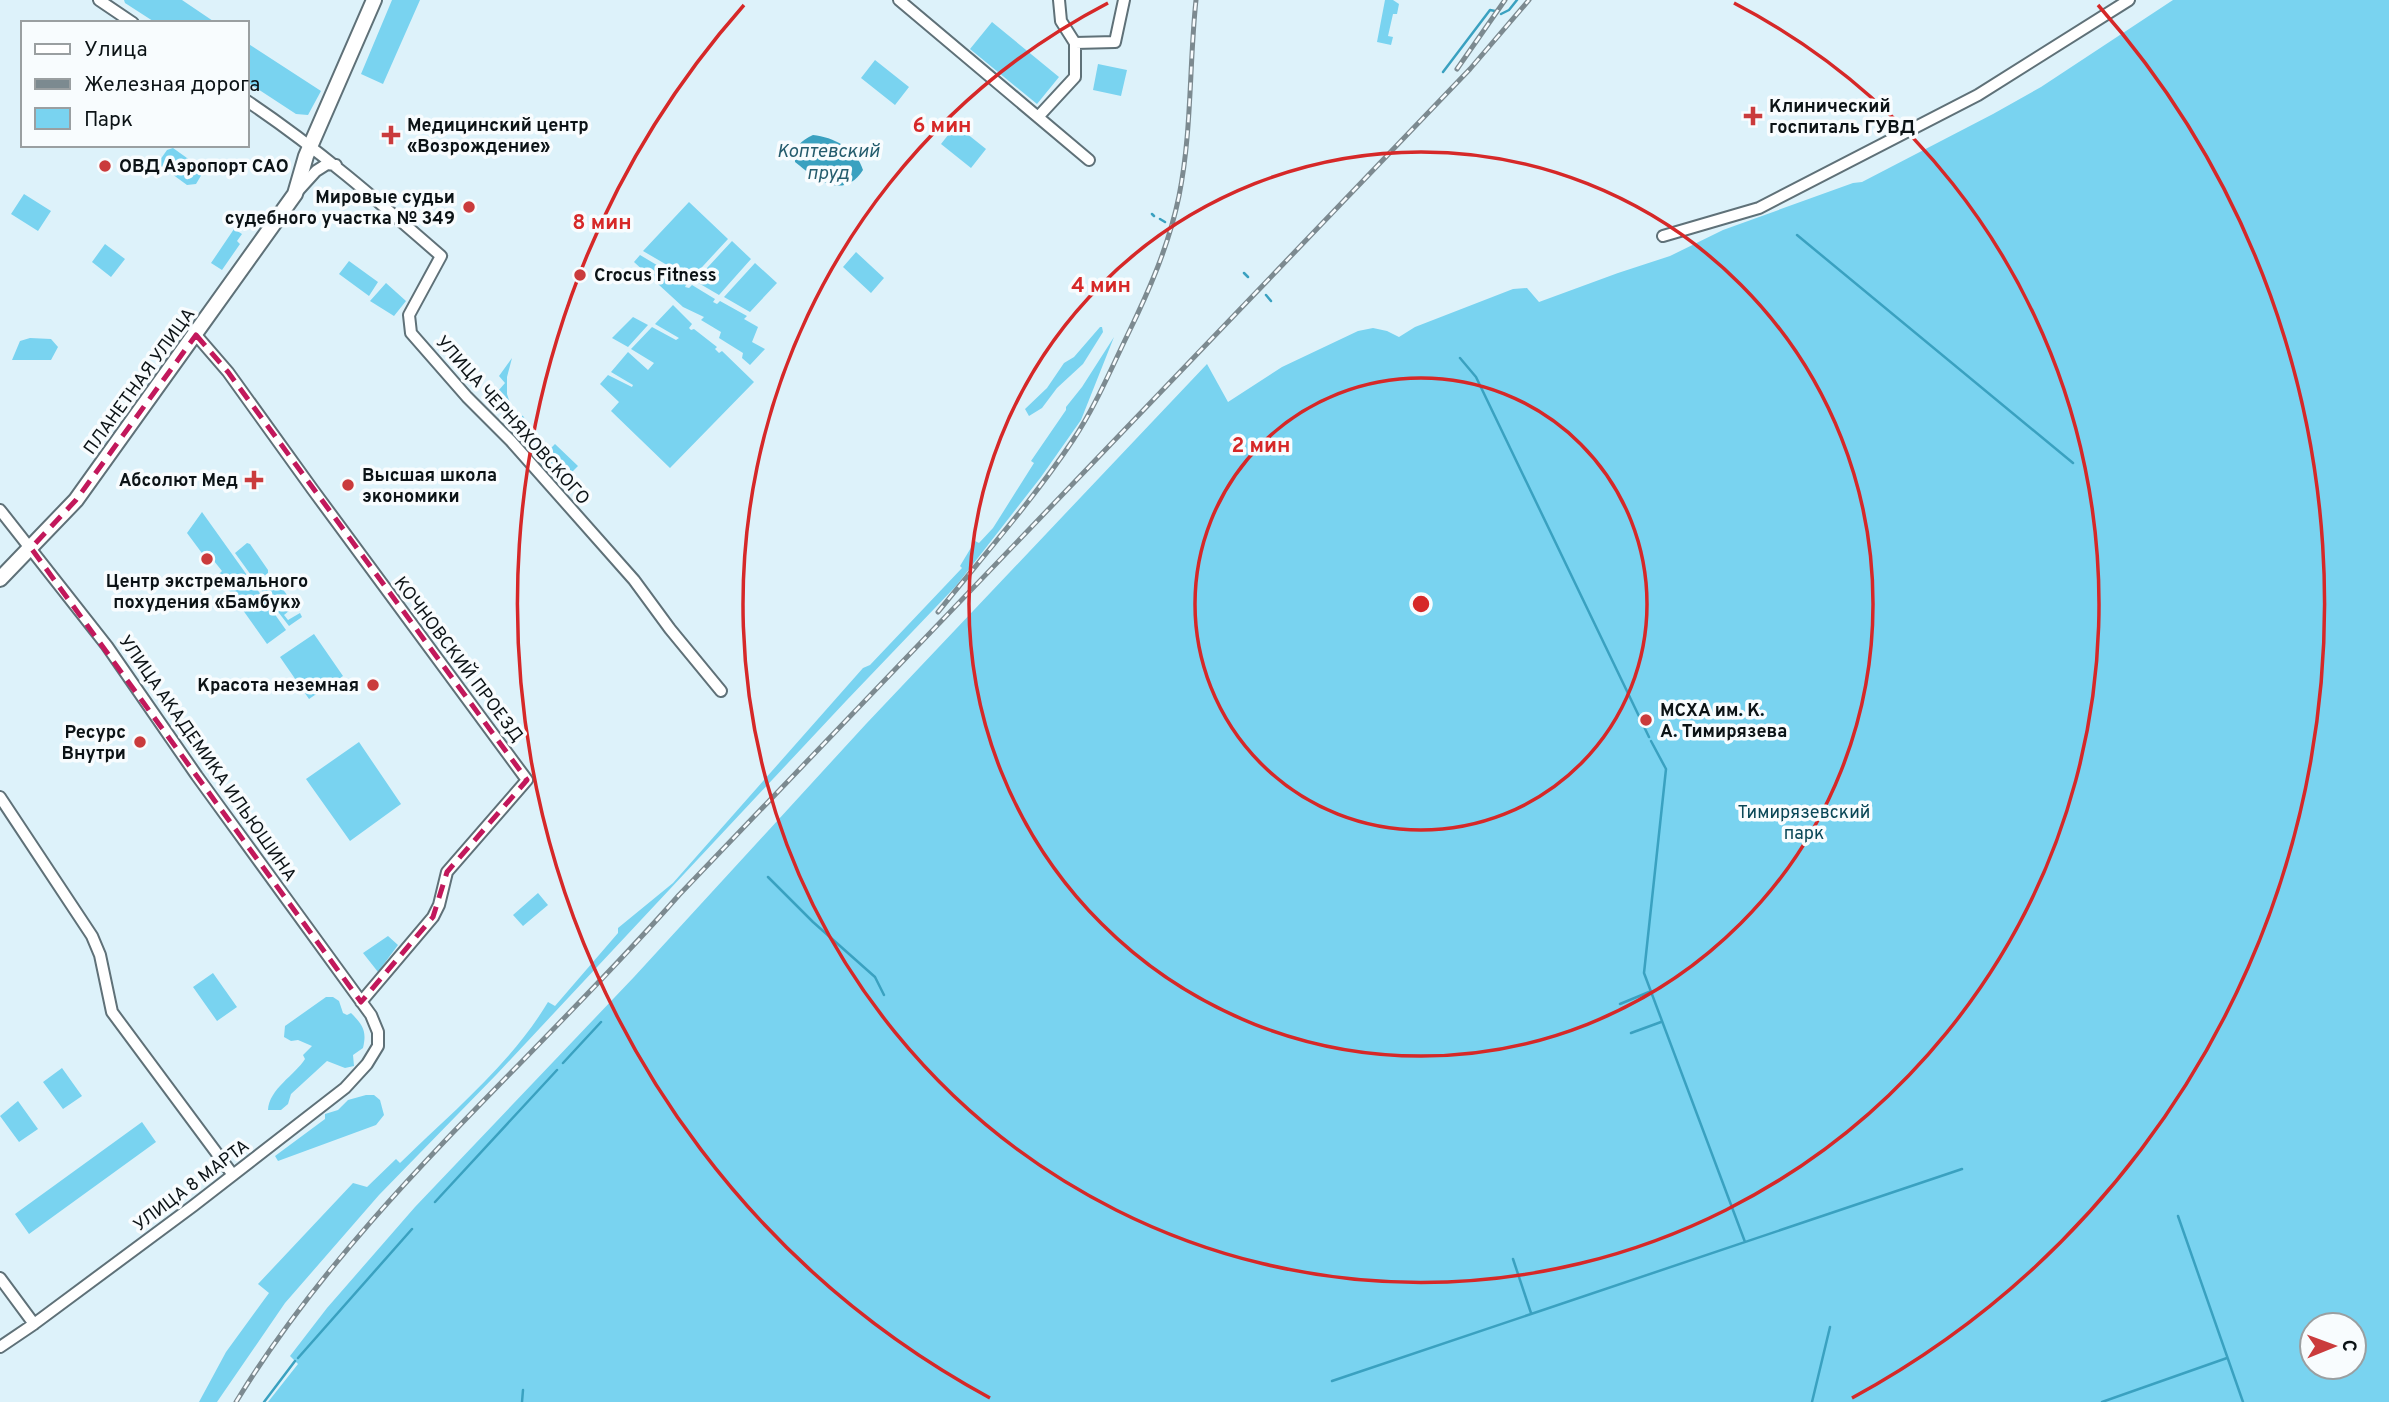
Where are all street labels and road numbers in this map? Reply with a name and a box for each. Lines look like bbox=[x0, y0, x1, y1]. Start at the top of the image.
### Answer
street label: ПЛАНЕТНАЯ УЛИЦА bbox=[79, 304, 201, 460]
street label: УЛИЦА ЧЕРНЯХОВСКОГО bbox=[430, 332, 594, 510]
street label: КОЧНОВСКИЙ ПРОЕЗД bbox=[388, 571, 529, 747]
street label: УЛИЦА АКАДЕМИКА ИЛЬЮШИНА bbox=[113, 631, 301, 886]
street label: УЛИЦА 8 МАРТА bbox=[129, 1135, 254, 1237]

